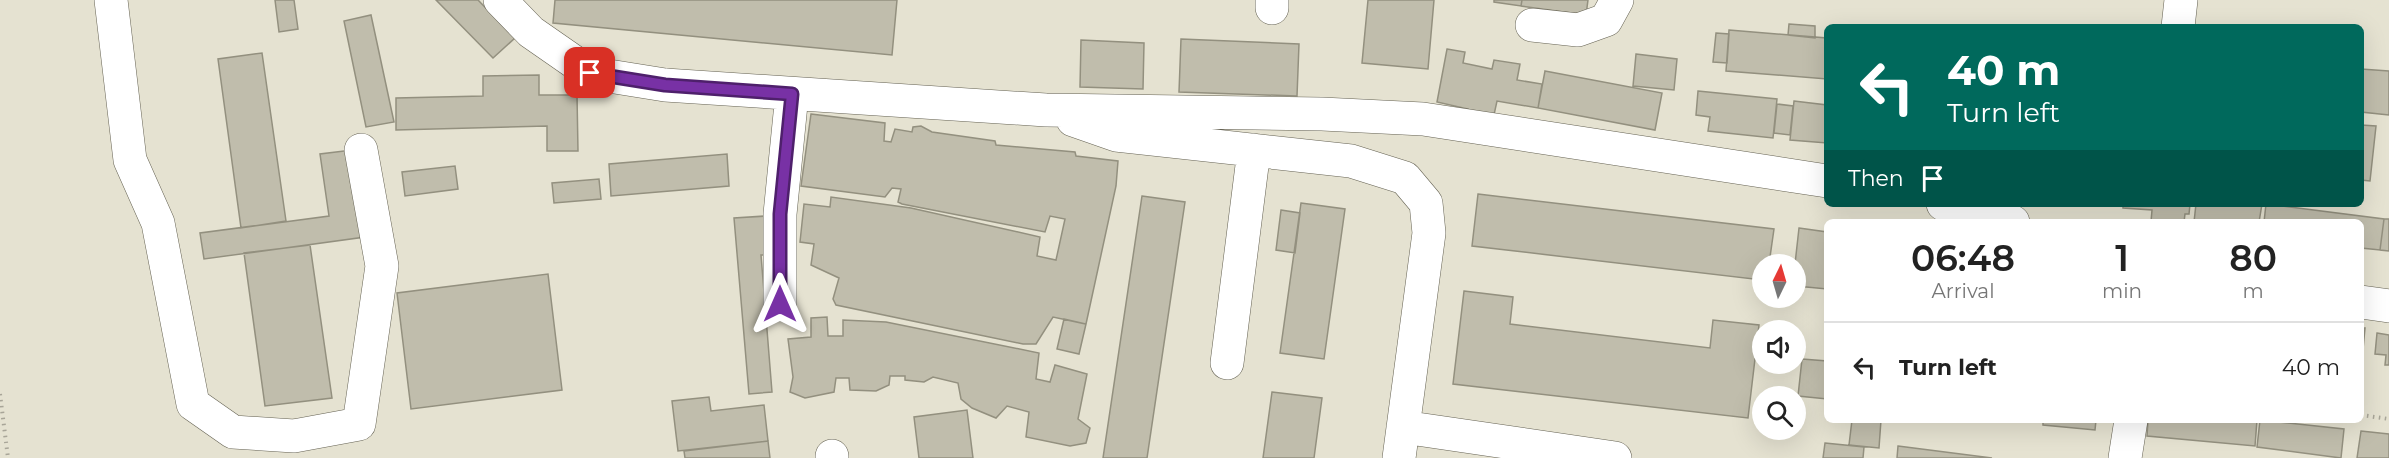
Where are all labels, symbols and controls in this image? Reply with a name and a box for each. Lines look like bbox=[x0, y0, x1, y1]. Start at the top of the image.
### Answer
text: 40 m bbox=[1947, 44, 2060, 96]
pin bbox=[564, 47, 615, 98]
icon: left bbox=[1848, 48, 1926, 126]
icon: arrive bbox=[573, 56, 606, 89]
text: Turn left bbox=[1947, 96, 2060, 129]
icon: arrive bbox=[1916, 162, 1949, 195]
text: Then bbox=[1848, 165, 1904, 192]
text: 06:48 bbox=[1911, 236, 2015, 280]
text: 1 bbox=[2115, 236, 2129, 280]
text: 80 bbox=[2229, 236, 2277, 280]
north arrow bbox=[1752, 254, 1806, 308]
map controls bbox=[1752, 254, 1806, 440]
position arrow bbox=[748, 272, 812, 336]
text: Arrival bbox=[1931, 279, 1995, 303]
text: min bbox=[2102, 279, 2142, 303]
text: m bbox=[2242, 279, 2264, 303]
button: sound bbox=[1752, 320, 1806, 374]
icon: left bbox=[1848, 351, 1881, 384]
text: Turn left bbox=[1899, 354, 1997, 381]
text: 40 m bbox=[2282, 354, 2340, 381]
button: search bbox=[1752, 386, 1806, 440]

